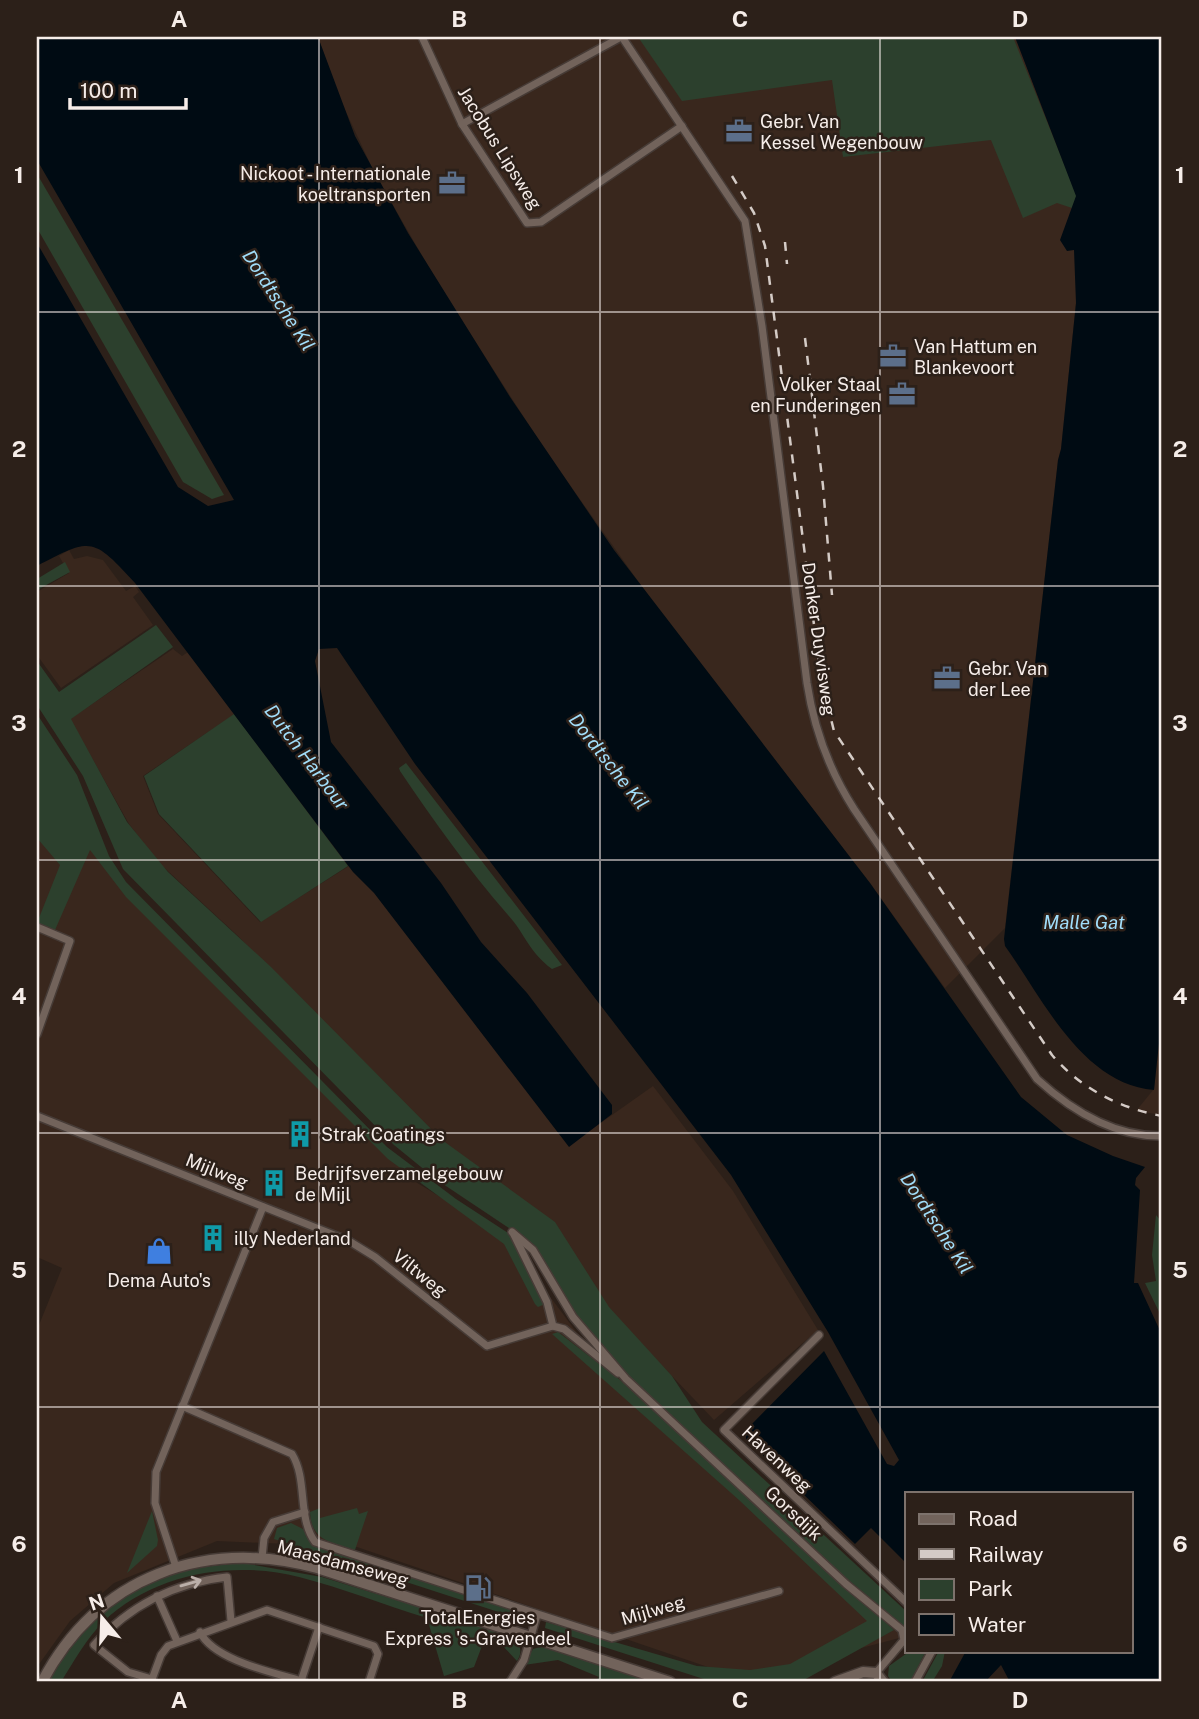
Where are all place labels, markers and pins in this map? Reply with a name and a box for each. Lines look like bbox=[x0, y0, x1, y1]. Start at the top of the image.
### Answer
place label: Gebr. Van Kessel Wegenbouw bbox=[760, 111, 923, 153]
office icon: Gebr. Van Kessel Wegenbouw bbox=[724, 116, 754, 146]
place label: Nickoot - Internationale koeltransporten bbox=[240, 163, 431, 205]
office icon: Nickoot - Internationale koeltransporten bbox=[437, 168, 467, 198]
place label: Van Hattum en Blankevoort bbox=[914, 336, 1037, 378]
office icon: Van Hattum en Blankevoort bbox=[878, 341, 908, 371]
place label: Volker Staal en Funderingen bbox=[750, 374, 881, 416]
office icon: Volker Staal en Funderingen bbox=[887, 379, 917, 409]
place label: Gebr. Van der Lee bbox=[968, 658, 1047, 700]
office icon: Gebr. Van der Lee bbox=[932, 663, 962, 693]
building icon: Strak Coatings bbox=[285, 1119, 315, 1149]
place label: Strak Coatings bbox=[321, 1124, 445, 1145]
place label: Bedrijfsverzamelgebouw de Mijl bbox=[295, 1163, 503, 1205]
building icon: Bedrijfsverzamelgebouw de Mijl bbox=[259, 1168, 289, 1198]
building icon: illy Nederland bbox=[198, 1223, 228, 1253]
place label: illy Nederland bbox=[234, 1228, 351, 1249]
shop icon: Dema Auto's bbox=[144, 1236, 174, 1266]
place label: Dema Auto's bbox=[107, 1270, 211, 1291]
fuel station icon: TotalEnergies Express 's-Gravendeel bbox=[463, 1573, 493, 1603]
place label: TotalEnergies Express 's-Gravendeel bbox=[385, 1607, 571, 1649]

